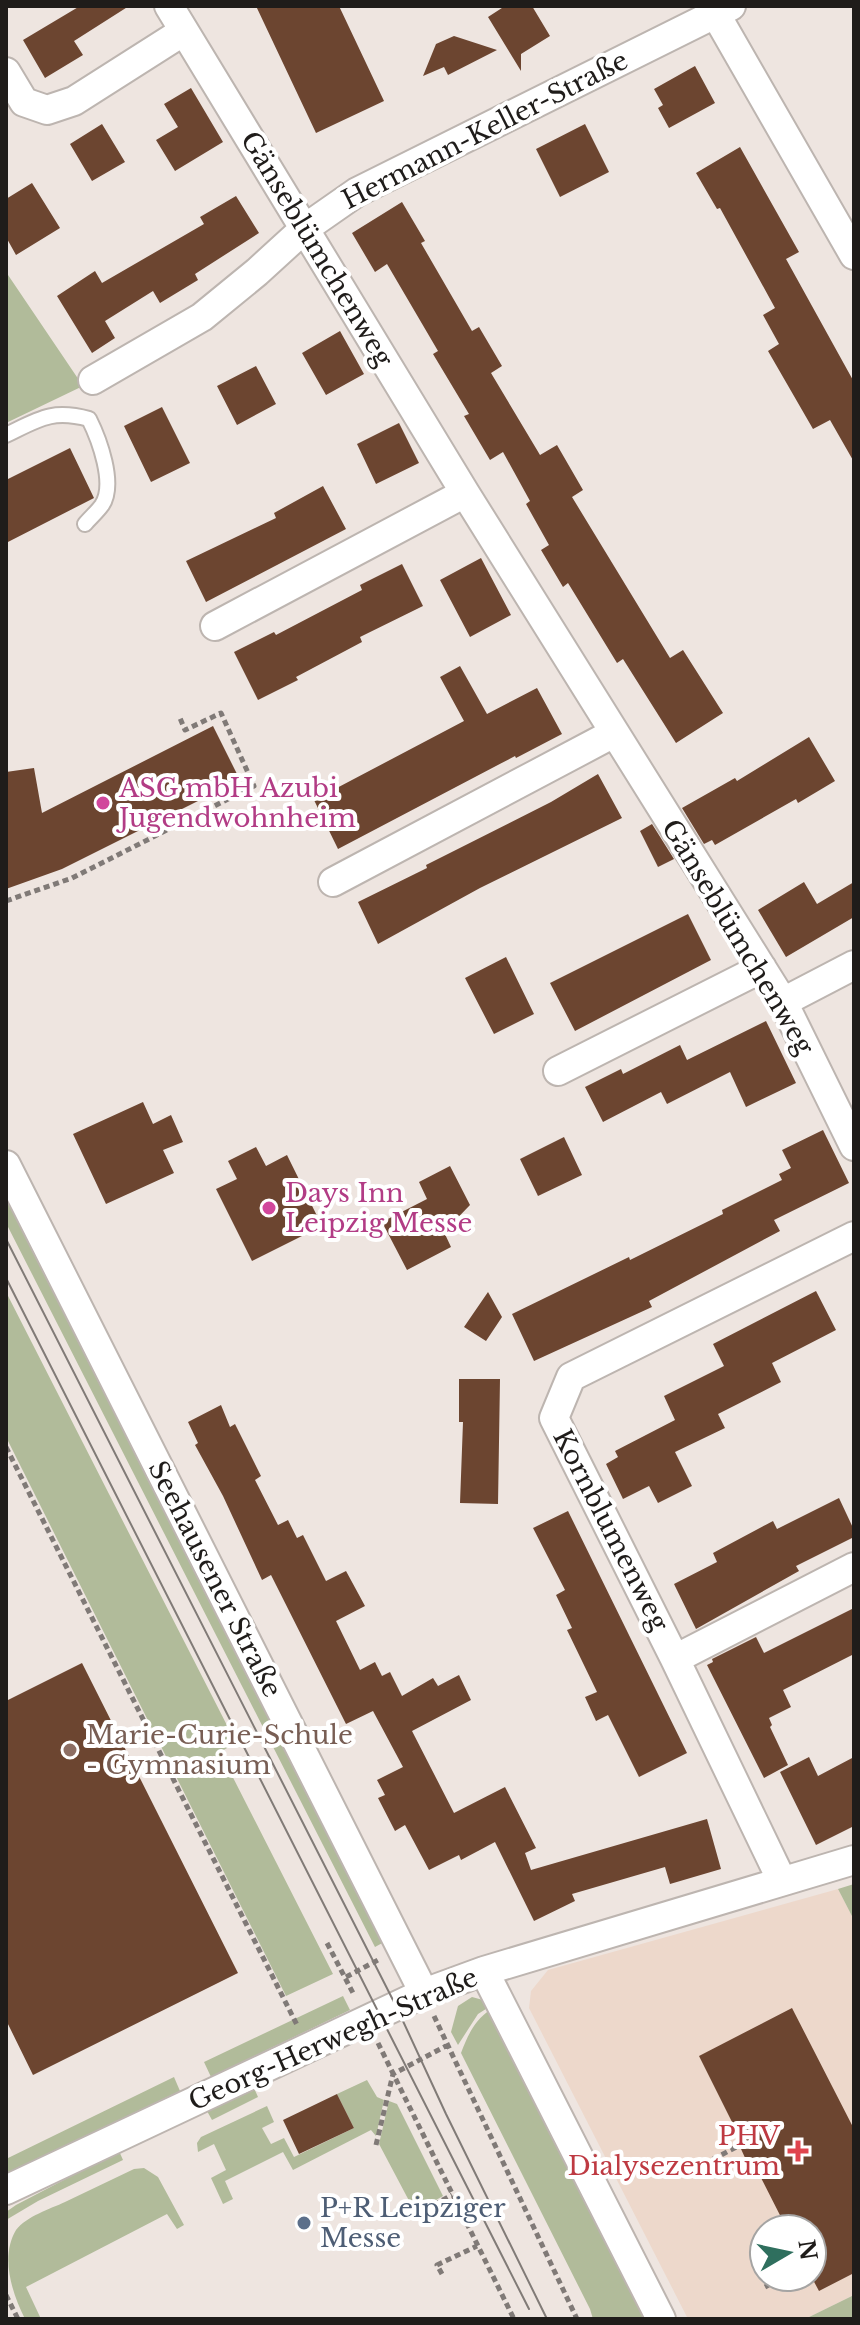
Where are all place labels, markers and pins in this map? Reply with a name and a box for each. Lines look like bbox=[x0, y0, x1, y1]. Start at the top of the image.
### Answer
place label: ASG mbH Azubi Jugendwohnheim bbox=[116, 772, 356, 834]
marker: ASG mbH Azubi Jugendwohnheim bbox=[94, 794, 112, 812]
place label: Days Inn Leipzig Messe bbox=[285, 1177, 472, 1239]
marker: Days Inn Leipzig Messe bbox=[260, 1199, 278, 1217]
place label: Marie-Curie-Schule - Gymnasium bbox=[86, 1719, 353, 1781]
marker: Marie-Curie-Schule - Gymnasium bbox=[61, 1741, 79, 1759]
place label: PHV Dialysezentrum bbox=[568, 2120, 781, 2182]
marker: PHV Dialysezentrum bbox=[787, 2140, 809, 2162]
place label: P+R Leipziger Messe bbox=[320, 2192, 506, 2254]
marker: P+R Leipziger Messe bbox=[295, 2214, 313, 2232]

